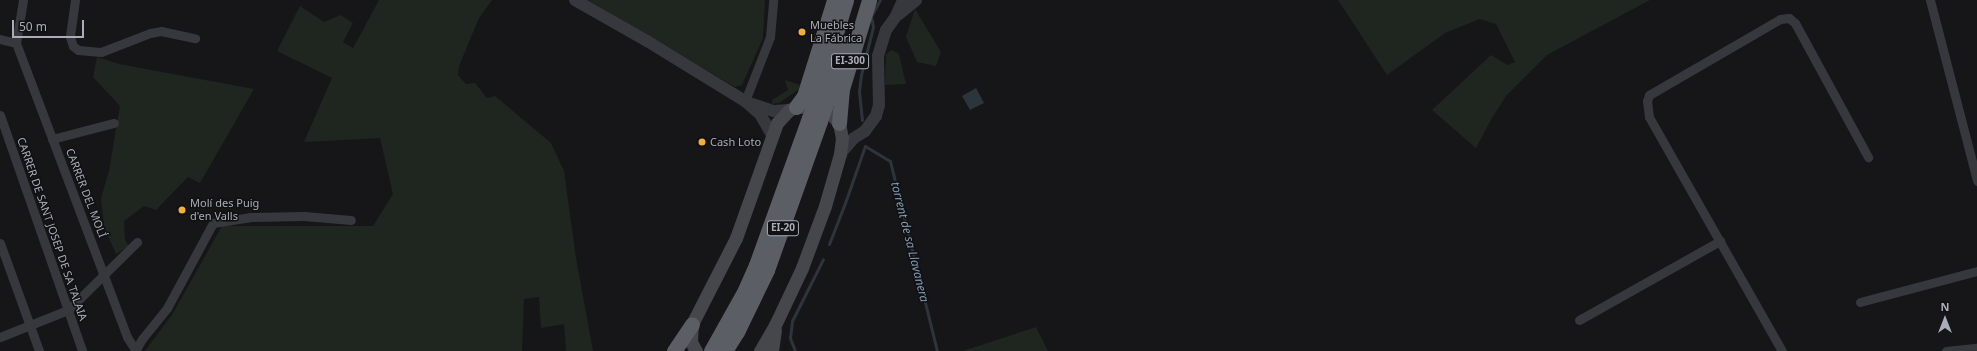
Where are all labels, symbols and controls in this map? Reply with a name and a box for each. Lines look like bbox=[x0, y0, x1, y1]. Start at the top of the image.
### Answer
scale bar bbox=[14, 12, 86, 38]
text: 50 m bbox=[19, 18, 47, 35]
place label: Muebles La Fábrica bbox=[810, 19, 862, 45]
marker: Muebles La Fábrica bbox=[797, 27, 807, 37]
road number: EI-300 bbox=[831, 53, 869, 69]
place label: Cash Loto bbox=[710, 135, 761, 149]
street label: CARRER DE SANT JOSEP DE SA TALAIA bbox=[14, 136, 90, 322]
marker: Cash Loto bbox=[697, 137, 707, 147]
street label: CARRER DEL MOLÍ bbox=[63, 147, 109, 239]
water label: torrent de sa Llavanera bbox=[888, 180, 932, 304]
place label: Molí des Puig d'en Valls bbox=[190, 197, 259, 223]
marker: Molí des Puig d'en Valls bbox=[177, 205, 187, 215]
road number: EI-20 bbox=[766, 220, 800, 236]
north arrow bbox=[1925, 299, 1965, 339]
text: N bbox=[1941, 299, 1949, 314]

